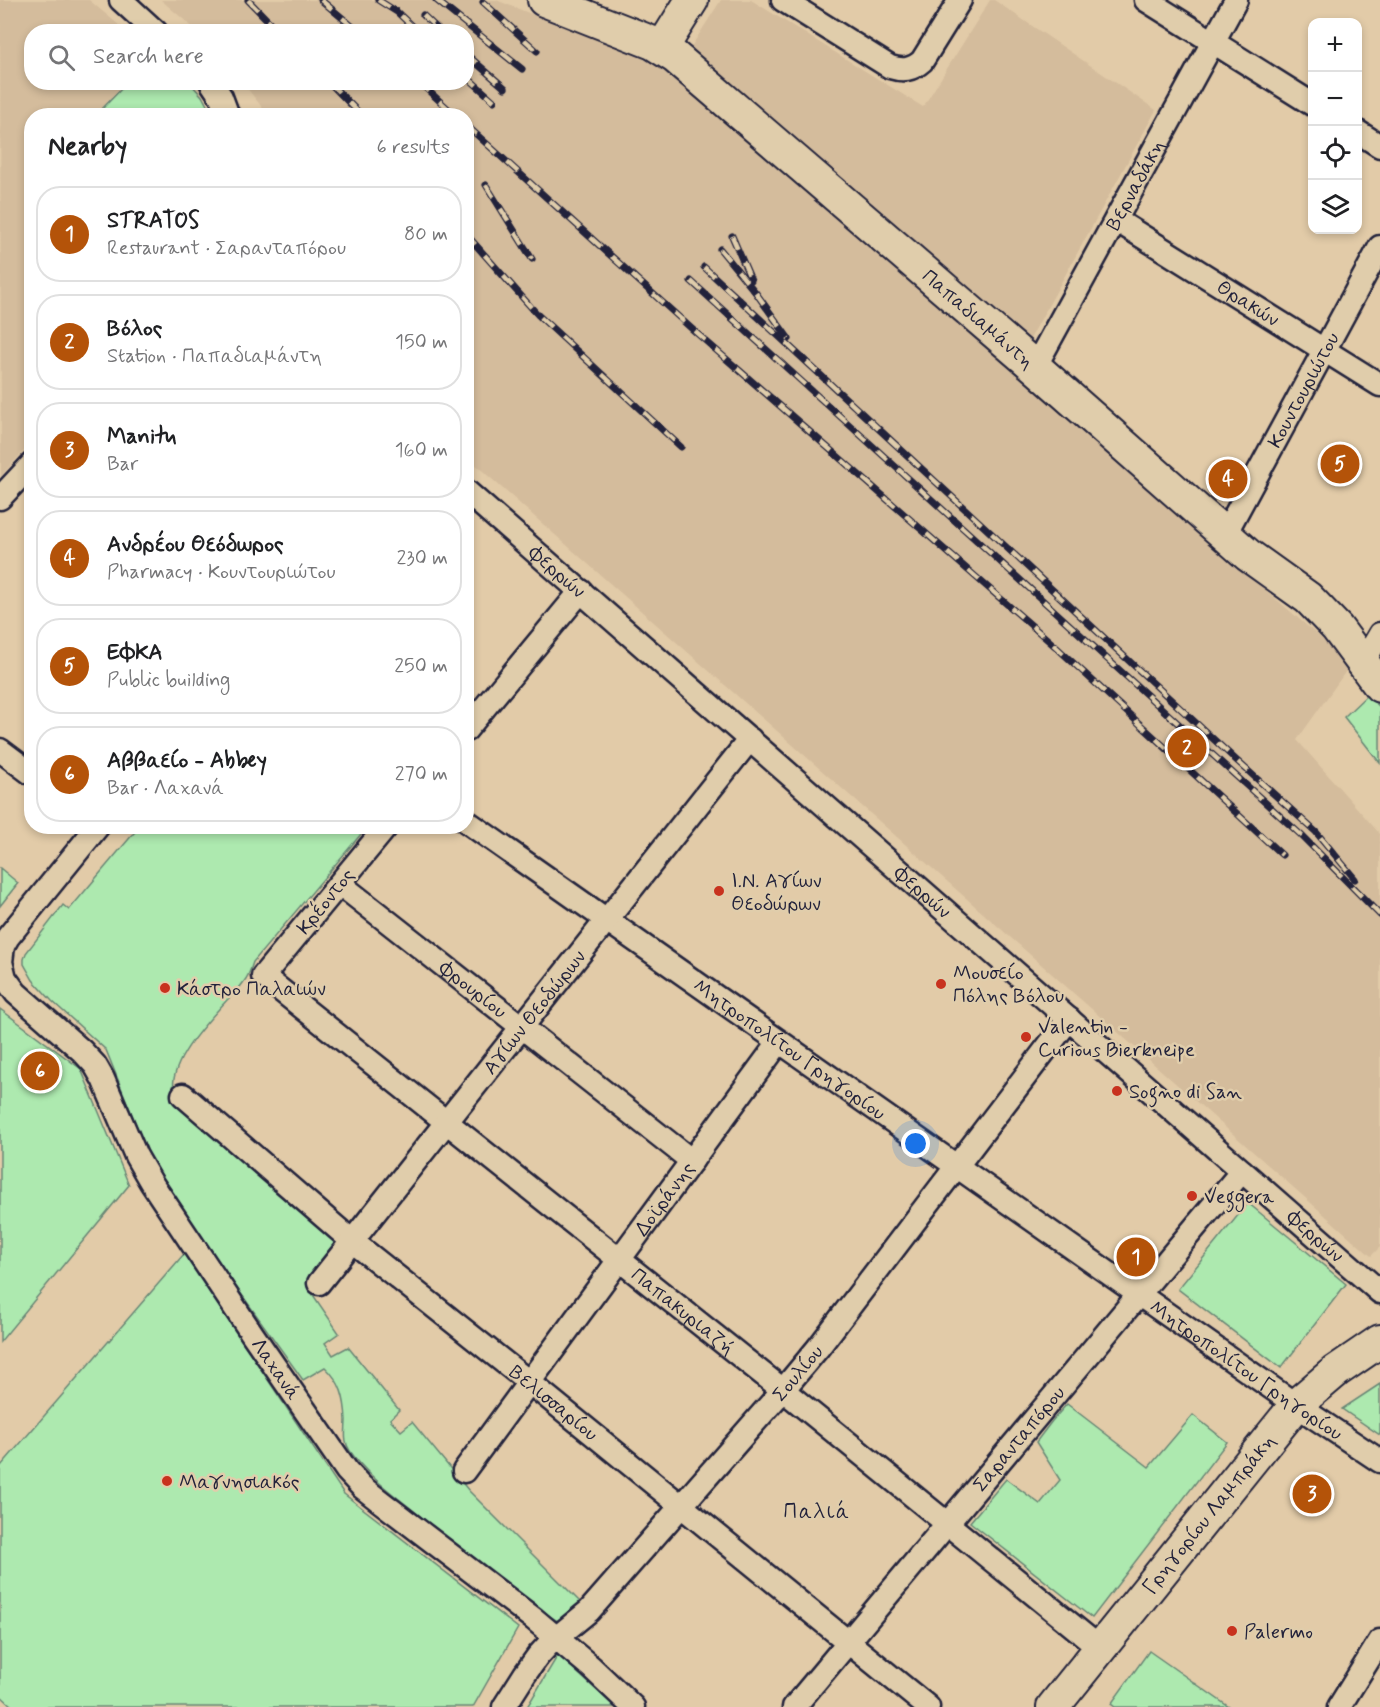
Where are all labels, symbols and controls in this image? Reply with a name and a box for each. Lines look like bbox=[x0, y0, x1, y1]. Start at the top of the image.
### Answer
map controls bbox=[1308, 18, 1362, 234]
button: + bbox=[1308, 18, 1362, 72]
search box bbox=[24, 24, 474, 90]
icon: search bbox=[45, 41, 78, 74]
text: Search here bbox=[93, 43, 204, 71]
button: − bbox=[1308, 72, 1362, 126]
button: locate bbox=[1308, 126, 1362, 180]
text: Nearby bbox=[48, 130, 127, 164]
text: 6 results bbox=[377, 134, 450, 161]
street label: Βερναδάκη bbox=[1100, 135, 1172, 236]
button: layers bbox=[1308, 180, 1362, 234]
text: STRATOS bbox=[107, 207, 200, 235]
text: 1 bbox=[65, 221, 74, 248]
text: 80 m bbox=[404, 221, 448, 248]
text: Restaurant · Σαρανταπόρου bbox=[107, 235, 346, 262]
street label: Παπαδιαμάντη bbox=[916, 264, 1040, 376]
street label: Θρακών bbox=[1211, 274, 1284, 334]
text: Βόλος bbox=[107, 315, 162, 343]
street label: Κουντουριώτου bbox=[1262, 328, 1346, 453]
text: 2 bbox=[65, 329, 74, 356]
text: 150 m bbox=[395, 329, 448, 356]
text: Station · Παπαδιαμάντη bbox=[107, 343, 322, 370]
text: Manitu bbox=[107, 423, 176, 451]
text: 3 bbox=[65, 437, 74, 464]
text: 160 m bbox=[395, 437, 448, 464]
pin: 5 bbox=[1320, 442, 1360, 486]
text: Bar bbox=[107, 451, 138, 478]
pin: 4 bbox=[1208, 456, 1248, 502]
text: Ανδρέου Θεόδωρος bbox=[107, 531, 284, 559]
street label: Φερρών bbox=[522, 540, 591, 605]
text: 4 bbox=[64, 545, 75, 572]
text: 230 m bbox=[396, 545, 448, 572]
text: Pharmacy · Κουντουριώτου bbox=[107, 559, 336, 586]
text: ΕΦΚΑ bbox=[107, 639, 163, 667]
text: 5 bbox=[64, 653, 76, 680]
text: 250 m bbox=[394, 653, 448, 680]
text: Public building bbox=[107, 667, 230, 694]
pin: 2 bbox=[1168, 726, 1206, 771]
text: Αββαείο - Abbey bbox=[107, 747, 267, 775]
text: 6 bbox=[64, 761, 75, 788]
text: 270 m bbox=[395, 761, 448, 788]
text: Bar · Λαχανά bbox=[107, 775, 224, 802]
street label: Φερρών bbox=[887, 860, 957, 925]
street label: Κρέοντος bbox=[291, 863, 361, 941]
place label: Ι.Ν. Αγίων Θεοδώρων bbox=[731, 868, 822, 918]
marker: Ι.Ν. Αγίων Θεοδώρων bbox=[712, 884, 726, 898]
street label: Αγίων Θεοδώρων bbox=[477, 945, 593, 1081]
street label: Φρουρίου bbox=[433, 955, 512, 1025]
place label: Μουσείο Πόλης Βόλου bbox=[953, 960, 1064, 1010]
street label: Μητροπολίτου Γρηγορίου bbox=[687, 973, 891, 1127]
place label: Κάστρο Παλαιών bbox=[177, 976, 326, 1003]
marker: Μουσείο Πόλης Βόλου bbox=[934, 977, 948, 991]
marker: Κάστρο Παλαιών bbox=[158, 981, 172, 995]
place label: Valentin - Curious Bierkneipe bbox=[1038, 1014, 1195, 1064]
marker: Valentin - Curious Bierkneipe bbox=[1019, 1030, 1033, 1044]
pin: 6 bbox=[20, 1048, 60, 1094]
place label: Sogno di San bbox=[1129, 1079, 1242, 1108]
marker: Sogno di San bbox=[1110, 1084, 1124, 1098]
your location bbox=[901, 1129, 930, 1158]
street label: Δοϊράνης bbox=[629, 1157, 702, 1242]
place label: Veggera bbox=[1204, 1184, 1275, 1213]
marker: Veggera bbox=[1185, 1189, 1199, 1203]
street label: Φερρών bbox=[1280, 1204, 1349, 1269]
pin: 1 bbox=[1116, 1234, 1156, 1280]
street label: Παπακυριαζή bbox=[625, 1262, 740, 1362]
street label: Μητροπολίτου Γρηγορίου bbox=[1144, 1294, 1347, 1447]
street label: Λαχανά bbox=[244, 1333, 306, 1406]
street label: Σουλίου bbox=[767, 1340, 830, 1408]
street label: Βελισσαρίου bbox=[503, 1359, 603, 1448]
street label: Σαρανταπόρου bbox=[967, 1381, 1072, 1498]
street label: Γρηγορίου Λαμπράκη bbox=[1137, 1429, 1282, 1601]
place label: Μαγνησιακός bbox=[179, 1469, 300, 1496]
pin: 3 bbox=[1292, 1472, 1332, 1516]
marker: Μαγνησιακός bbox=[160, 1474, 174, 1488]
district label: Παλιά bbox=[783, 1498, 851, 1526]
place label: Palermo bbox=[1244, 1619, 1313, 1646]
marker: Palermo bbox=[1225, 1624, 1239, 1638]

